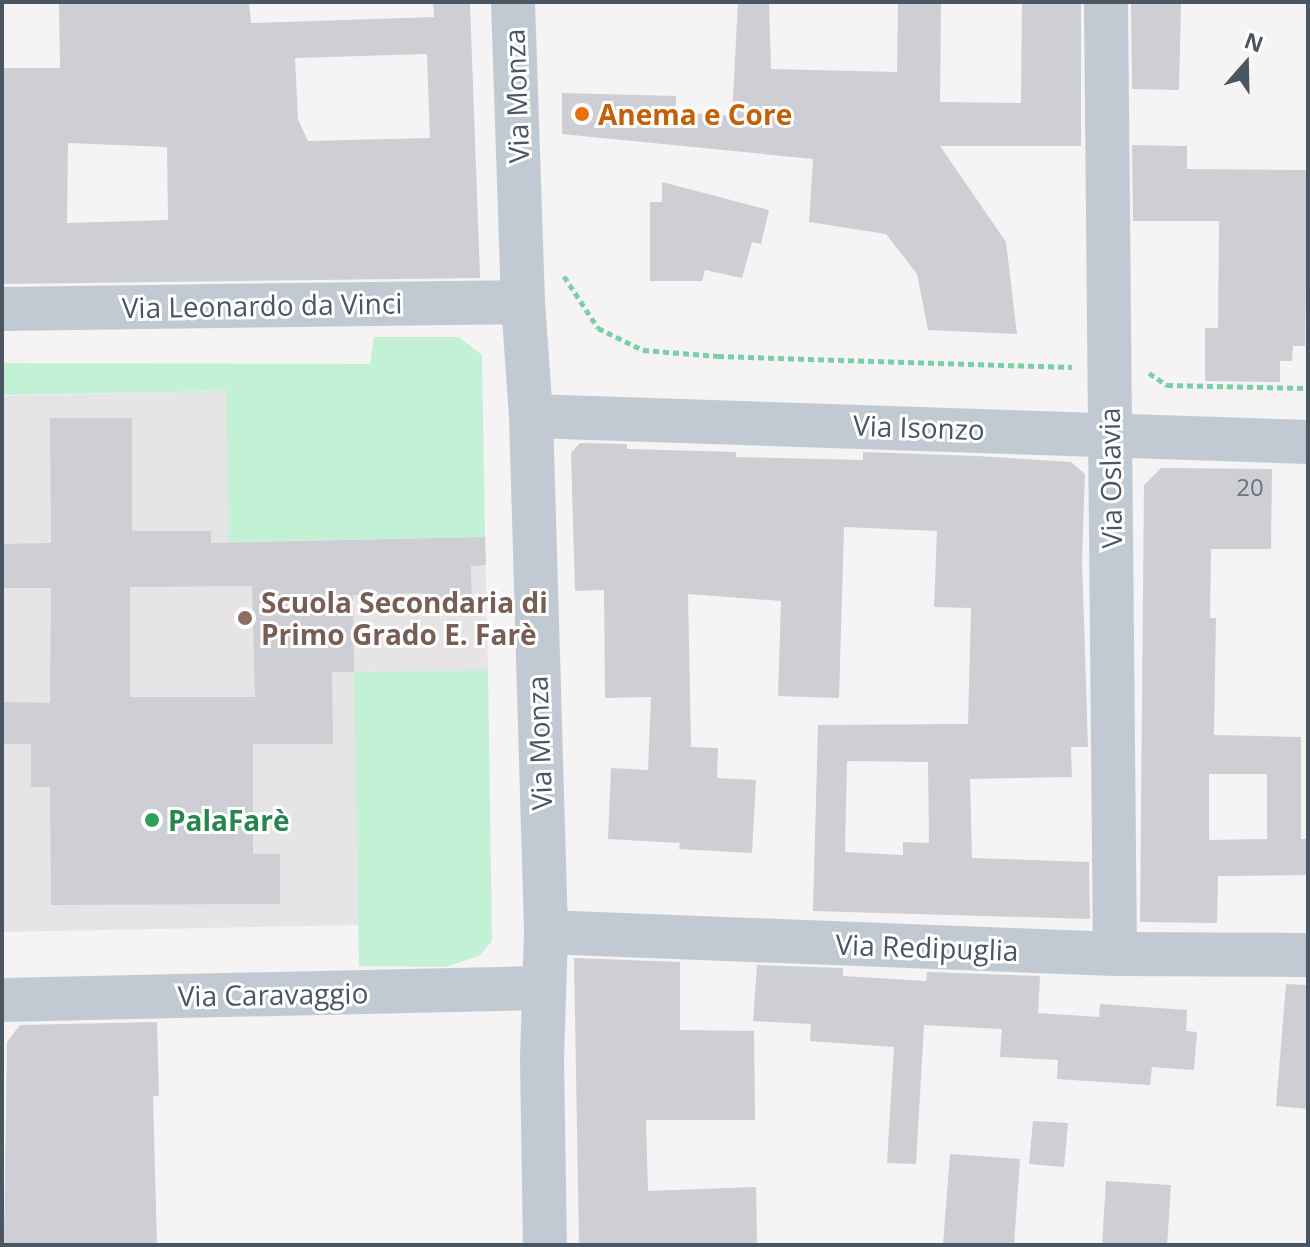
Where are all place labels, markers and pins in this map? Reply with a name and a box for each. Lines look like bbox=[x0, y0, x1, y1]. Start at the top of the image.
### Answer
place label: Anema e Core bbox=[598, 97, 792, 131]
marker: Anema e Core bbox=[573, 105, 591, 123]
place label: Scuola Secondaria di Primo Grado E. Farè bbox=[261, 585, 548, 651]
marker: Scuola Secondaria di Primo Grado E. Farè bbox=[236, 609, 254, 627]
place label: PalaFarè bbox=[168, 803, 289, 837]
marker: PalaFarè bbox=[143, 811, 161, 829]

